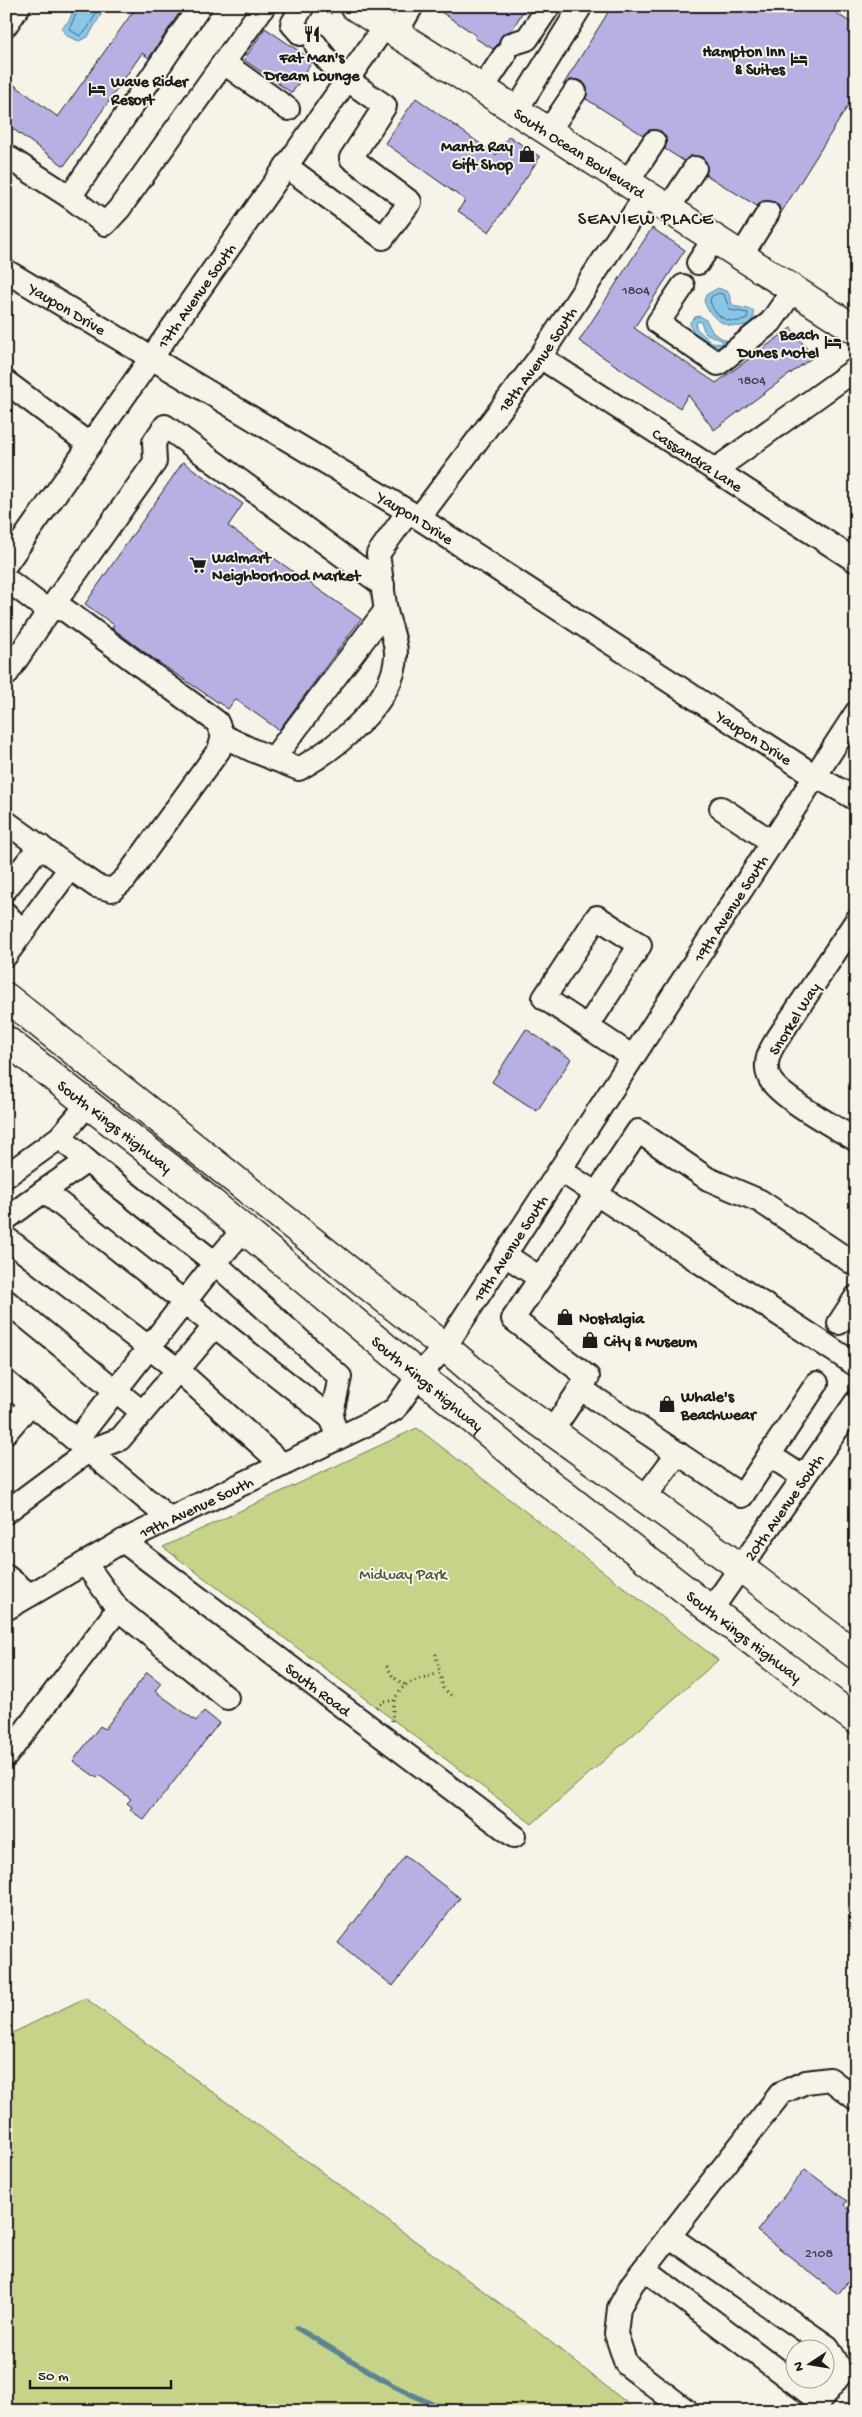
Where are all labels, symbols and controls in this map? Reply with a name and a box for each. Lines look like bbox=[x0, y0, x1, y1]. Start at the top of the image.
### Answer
restaurant icon: Fat Man's Dream Lounge bbox=[302, 24, 322, 44]
place label: Hampton Inn & Suites bbox=[702, 44, 786, 81]
hotel icon: Hampton Inn & Suites bbox=[789, 49, 809, 69]
place label: Fat Man's Dream Lounge bbox=[262, 50, 360, 87]
place label: Wave Rider Resort bbox=[110, 74, 190, 111]
hotel icon: Wave Rider Resort bbox=[87, 79, 107, 99]
street label: South Ocean Boulevard bbox=[509, 105, 649, 205]
place label: Manta Ray Gift Shop bbox=[441, 139, 513, 176]
shop icon: Manta Ray Gift Shop bbox=[517, 144, 537, 164]
district label: SEAVIEW PLACE bbox=[578, 210, 714, 231]
street label: 17th Avenue South bbox=[154, 241, 242, 354]
street label: Yaupon Drive bbox=[22, 280, 109, 342]
house number: 1804 bbox=[621, 283, 650, 300]
street label: 18th Avenue South bbox=[495, 304, 583, 418]
place label: Beach Dunes Motel bbox=[736, 327, 819, 364]
hotel icon: Beach Dunes Motel bbox=[823, 332, 843, 352]
house number: 1804 bbox=[737, 373, 766, 390]
street label: Cassandra Lane bbox=[647, 426, 746, 499]
street label: Yaupon Drive bbox=[371, 488, 456, 551]
place label: Walmart Neighborhood Market bbox=[211, 550, 362, 587]
supermarket icon: Walmart Neighborhood Market bbox=[188, 555, 208, 575]
street label: Yaupon Drive bbox=[710, 707, 795, 772]
street label: 19th Avenue South bbox=[691, 852, 775, 968]
street label: Snorkel Way bbox=[766, 980, 826, 1060]
street label: South Kings Highway bbox=[52, 1078, 175, 1179]
street label: 19th Avenue South bbox=[470, 1192, 554, 1307]
shop icon: Nostalgia bbox=[555, 1307, 575, 1327]
place label: Nostalgia bbox=[579, 1311, 645, 1330]
shop icon: City & Museum bbox=[580, 1330, 600, 1350]
street label: South Kings Highway bbox=[366, 1333, 486, 1438]
place label: City & Museum bbox=[603, 1334, 698, 1353]
place label: Whale's Beachwear bbox=[680, 1389, 758, 1426]
shop icon: Whale's Beachwear bbox=[657, 1394, 677, 1414]
street label: 20th Avenue South bbox=[742, 1451, 830, 1566]
street label: 19th Avenue South bbox=[136, 1474, 258, 1545]
park label: Midway Park bbox=[359, 1567, 449, 1586]
street label: South Kings Highway bbox=[681, 1588, 804, 1688]
street label: South Road bbox=[280, 1661, 354, 1723]
house number: 2108 bbox=[805, 2246, 833, 2263]
north arrow bbox=[784, 2340, 834, 2390]
scale bar bbox=[30, 2357, 171, 2389]
text: N bbox=[790, 2360, 809, 2372]
text: 50 m bbox=[38, 2368, 69, 2386]

